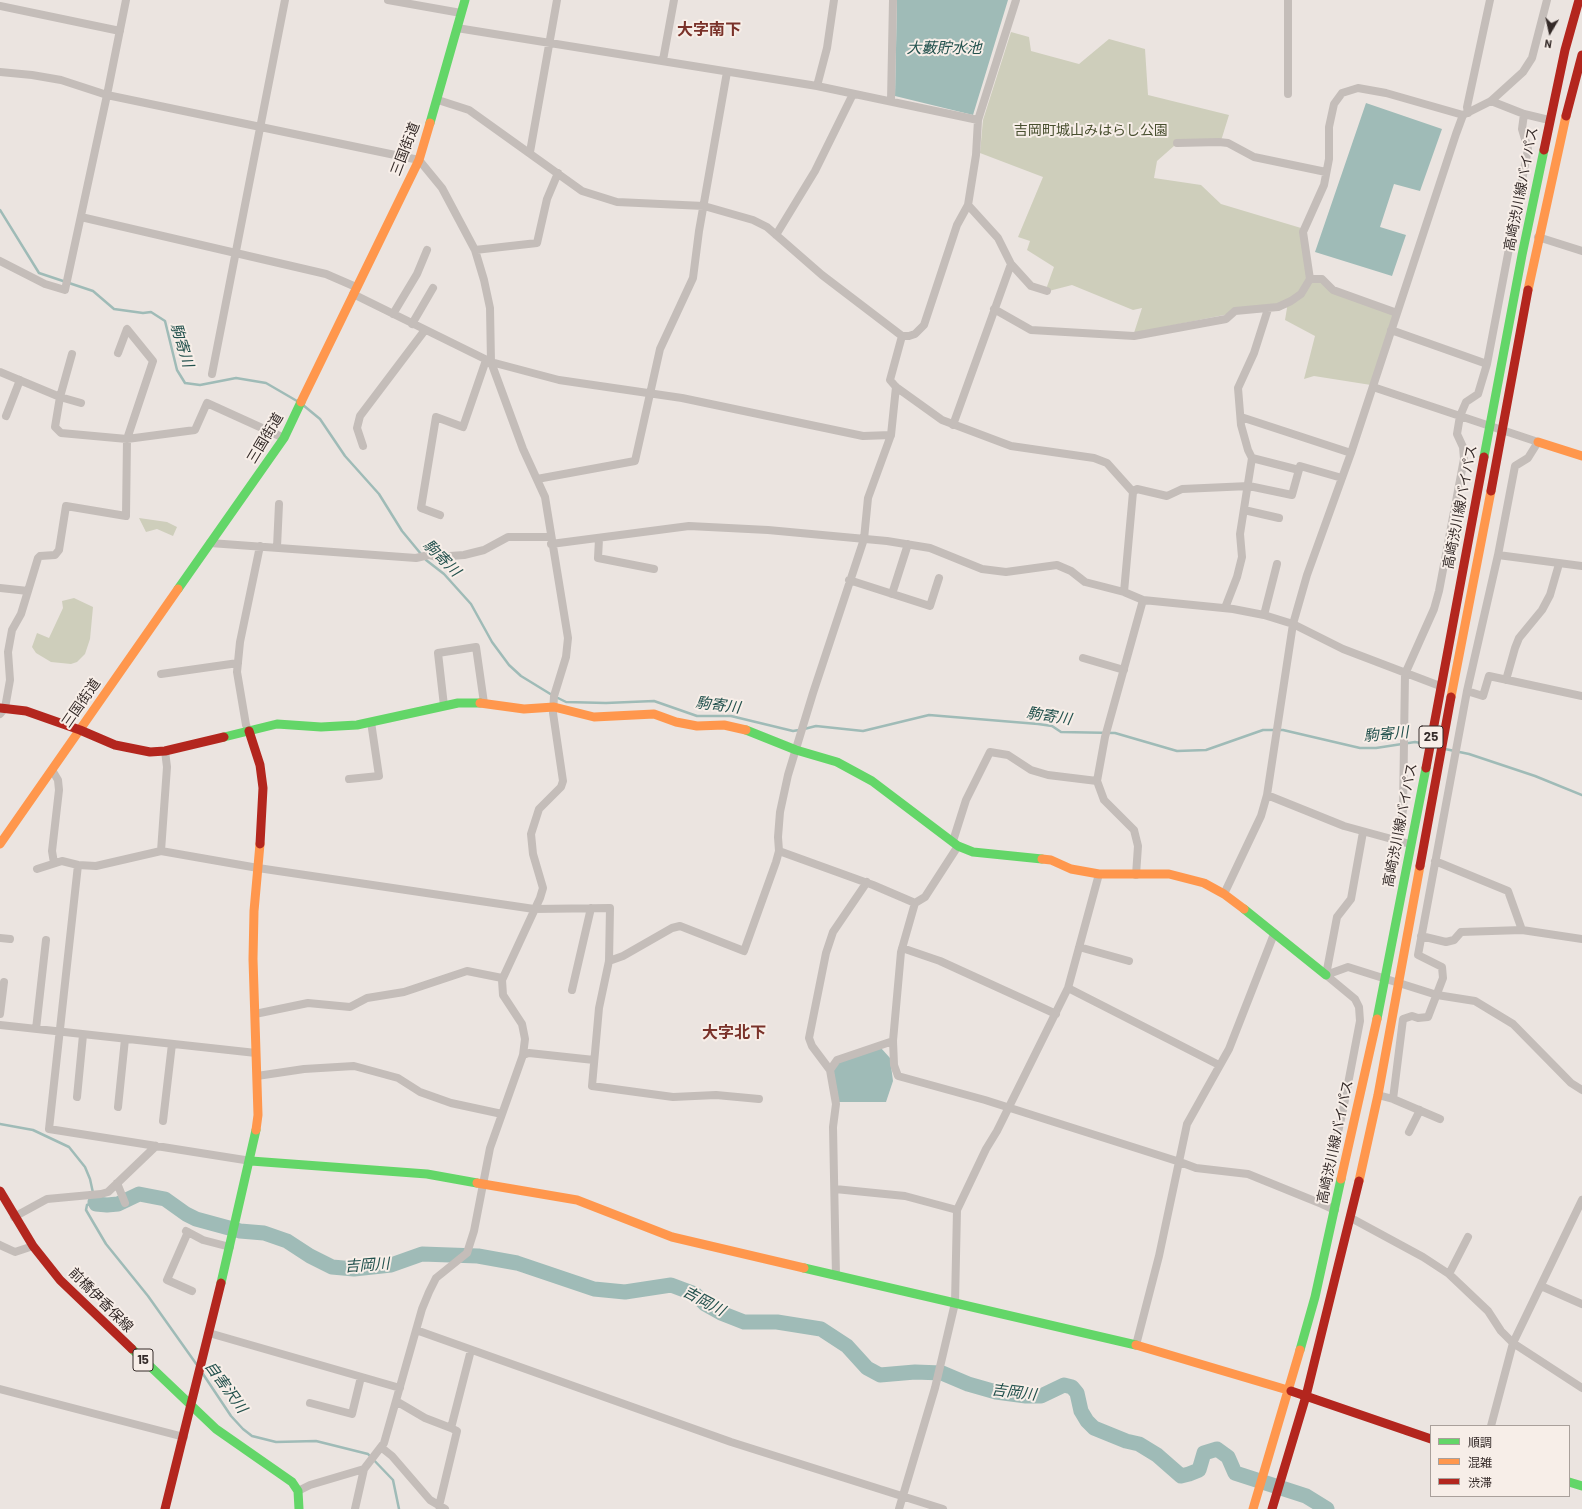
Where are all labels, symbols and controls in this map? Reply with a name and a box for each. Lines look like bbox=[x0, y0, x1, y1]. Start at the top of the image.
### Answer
north arrow bbox=[1530, 12, 1570, 52]
district label: 大字南下 bbox=[677, 20, 741, 40]
text: N bbox=[1543, 37, 1553, 51]
water label: 大藪貯水池 bbox=[907, 39, 981, 57]
street label: 三国街道 bbox=[387, 120, 423, 178]
park label: 吉岡町城山みはらし公園 bbox=[1014, 122, 1168, 138]
street label: 高崎渋川線バイパス bbox=[1501, 126, 1541, 252]
water label: 駒寄川 bbox=[167, 321, 197, 369]
street label: 三国街道 bbox=[243, 410, 287, 466]
street label: 高崎渋川線バイパス bbox=[1440, 444, 1480, 570]
water label: 駒寄川 bbox=[420, 536, 464, 580]
street label: 三国街道 bbox=[58, 675, 104, 731]
water label: 駒寄川 bbox=[695, 693, 741, 717]
water label: 駒寄川 bbox=[1025, 704, 1073, 728]
water label: 駒寄川 bbox=[1363, 723, 1409, 745]
road number: 25 bbox=[1419, 726, 1443, 748]
street label: 高崎渋川線バイパス bbox=[1380, 762, 1420, 888]
district label: 大字北下 bbox=[702, 1023, 766, 1043]
street label: 高崎渋川線バイパス bbox=[1314, 1079, 1356, 1205]
water label: 吉岡川 bbox=[344, 1254, 390, 1276]
street label: 前橋伊香保線 bbox=[65, 1264, 137, 1336]
water label: 吉岡川 bbox=[680, 1282, 728, 1320]
road number: 15 bbox=[133, 1349, 153, 1371]
water label: 自害沢川 bbox=[201, 1357, 251, 1417]
water label: 吉岡川 bbox=[991, 1380, 1037, 1404]
legend bbox=[1430, 1425, 1570, 1497]
text: 順調 bbox=[1468, 1435, 1492, 1449]
text: 混雑 bbox=[1468, 1455, 1492, 1469]
text: 渋滞 bbox=[1468, 1475, 1492, 1489]

